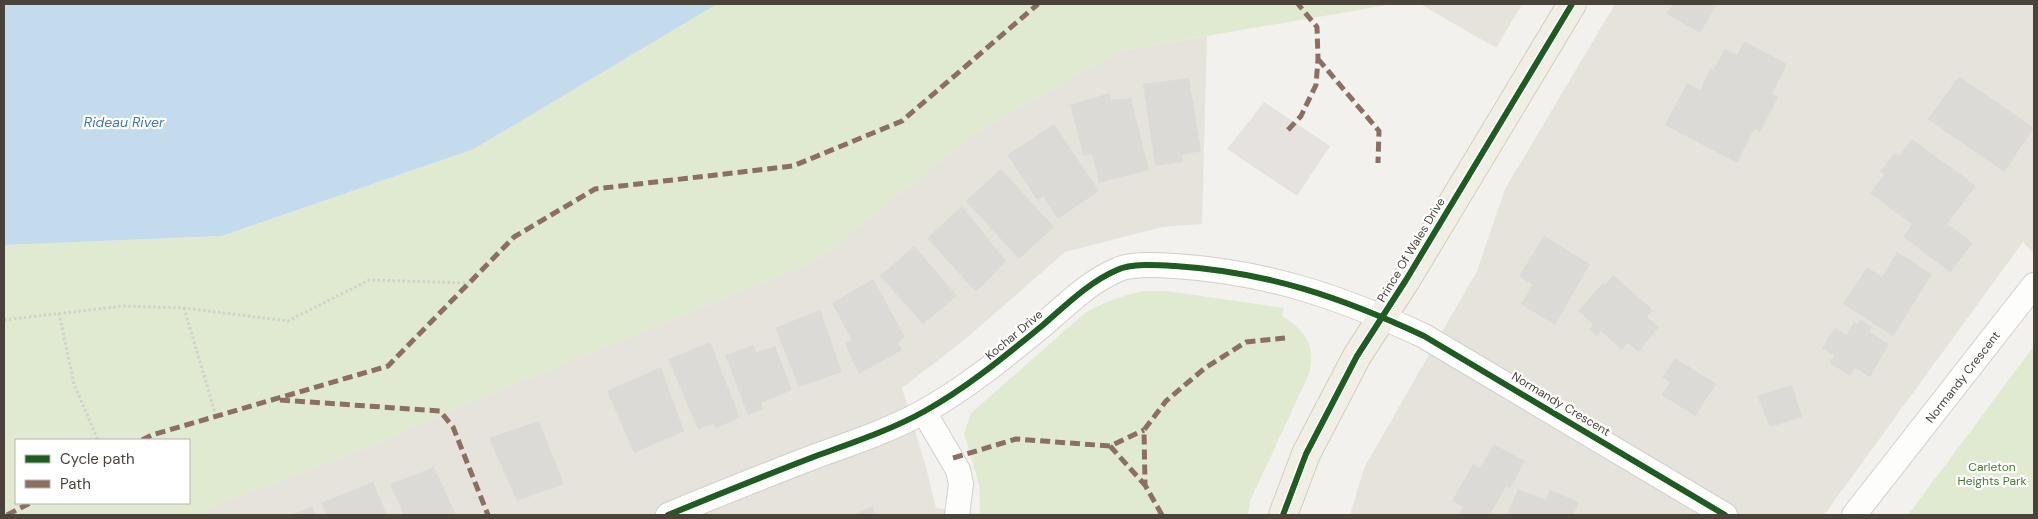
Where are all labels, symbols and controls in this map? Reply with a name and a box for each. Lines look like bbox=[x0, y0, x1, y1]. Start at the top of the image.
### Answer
water label: Rideau River bbox=[84, 113, 165, 131]
street label: Prince Of Wales Drive bbox=[1373, 195, 1449, 305]
street label: Kochar Drive bbox=[982, 306, 1046, 364]
street label: Normandy Crescent bbox=[1922, 328, 2004, 426]
street label: Normandy Crescent bbox=[1509, 368, 1613, 440]
legend bbox=[15, 439, 190, 504]
text: Cycle path bbox=[60, 449, 135, 469]
park label: Carleton Heights Park bbox=[1957, 459, 2027, 489]
text: Path bbox=[60, 474, 91, 494]

